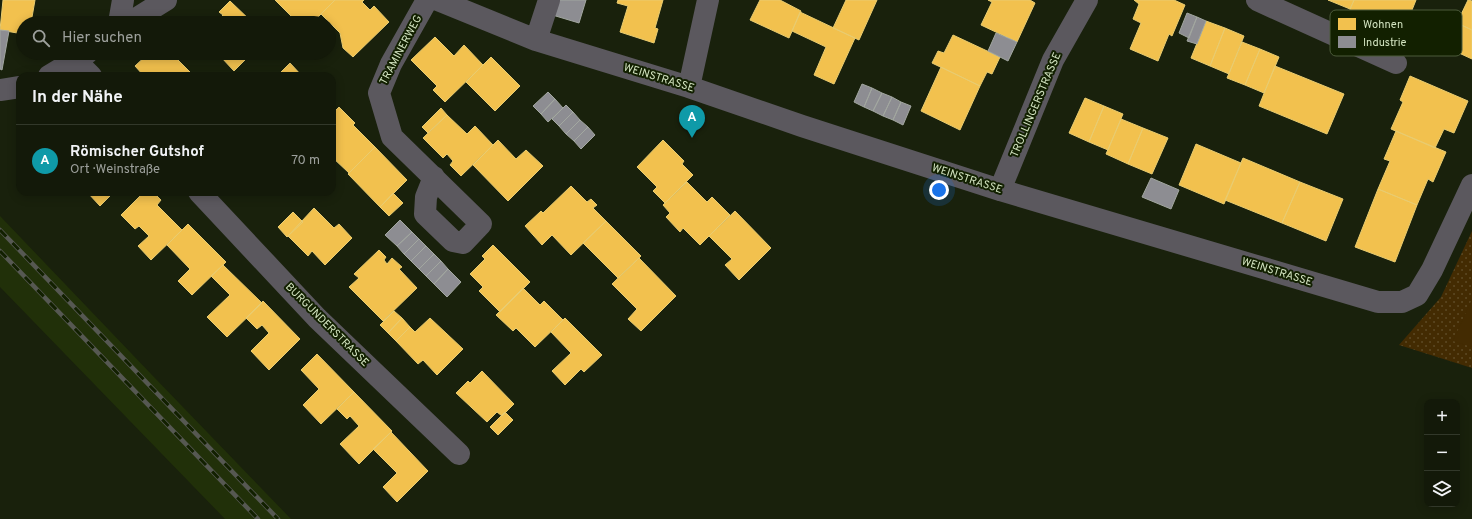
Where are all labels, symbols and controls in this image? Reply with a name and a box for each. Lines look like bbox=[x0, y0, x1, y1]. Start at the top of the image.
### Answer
legend bbox=[1330, 10, 1462, 56]
street label: TRAMINERWEG bbox=[377, 13, 425, 87]
search box bbox=[16, 16, 336, 60]
text: Wohnen bbox=[1363, 18, 1403, 32]
icon: search bbox=[30, 27, 52, 49]
text: Hier suchen bbox=[62, 29, 142, 48]
text: Industrie bbox=[1363, 36, 1407, 50]
street label: TROLLINGERSTRASSE bbox=[1008, 50, 1064, 160]
street label: WEINSTRASSE bbox=[622, 61, 696, 95]
text: In der Nähe bbox=[32, 87, 123, 109]
pin: A bbox=[679, 105, 705, 138]
text: Römischer Gutshof bbox=[70, 143, 204, 162]
text: A bbox=[40, 153, 50, 169]
text: 70 m bbox=[291, 153, 320, 169]
street label: WEINSTRASSE bbox=[930, 161, 1004, 197]
text: Ort · Weinstraße bbox=[70, 162, 160, 178]
your location bbox=[929, 180, 949, 200]
street label: WEINSTRASSE bbox=[1240, 255, 1314, 289]
street label: BURGUNDERSTRASSE bbox=[282, 280, 372, 370]
map controls bbox=[1424, 399, 1460, 507]
button: + bbox=[1424, 399, 1460, 435]
button: − bbox=[1424, 435, 1460, 471]
button: layers bbox=[1424, 471, 1460, 507]

